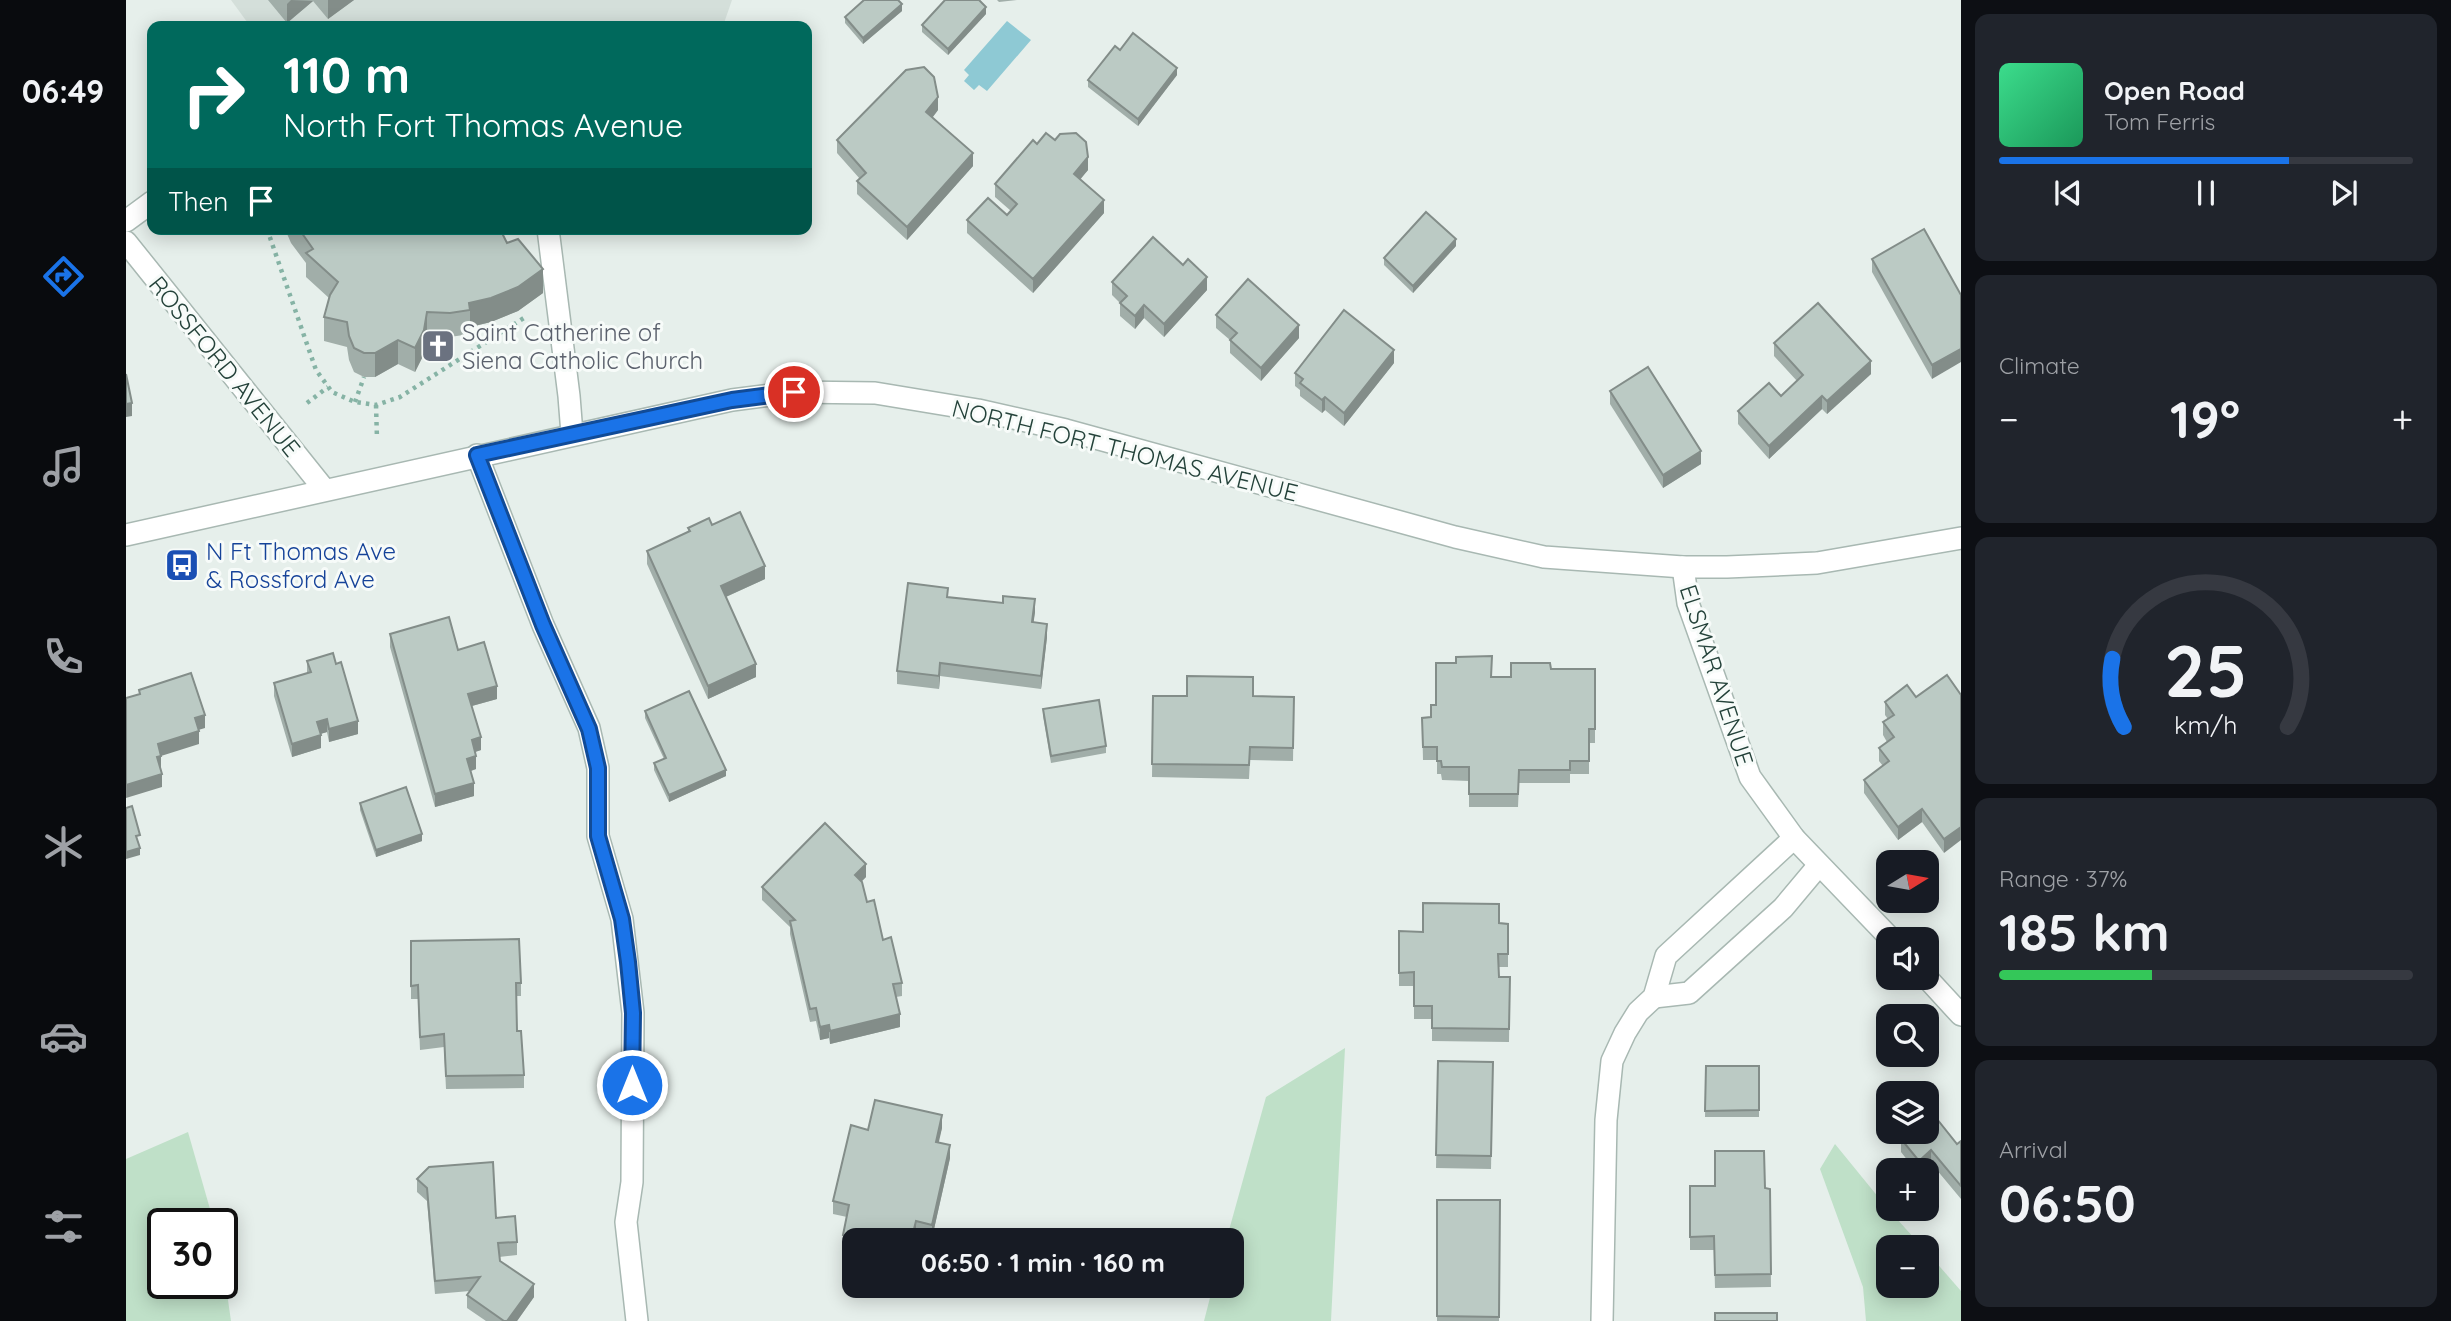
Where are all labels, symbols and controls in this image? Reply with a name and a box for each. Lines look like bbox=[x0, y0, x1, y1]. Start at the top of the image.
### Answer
text: 110 m bbox=[283, 44, 410, 105]
icon: right bbox=[168, 49, 259, 140]
text: 06:49 bbox=[22, 71, 104, 111]
text: Open Road bbox=[2104, 74, 2245, 107]
text: North Fort Thomas Avenue bbox=[283, 105, 683, 145]
text: Tom Ferris bbox=[2104, 107, 2215, 136]
icon: previous bbox=[2049, 174, 2087, 212]
icon: pause bbox=[2187, 174, 2225, 212]
icon: next bbox=[2325, 174, 2363, 212]
icon: arrive bbox=[242, 182, 280, 220]
text: Then bbox=[168, 185, 228, 218]
icon: directions bbox=[39, 252, 88, 301]
street label: ROSSFORD AVENUE bbox=[143, 270, 307, 462]
place label: Saint Catherine of Siena Catholic Church bbox=[462, 317, 703, 375]
church icon: Saint Catherine of Siena Catholic Church bbox=[419, 327, 457, 365]
text: Climate bbox=[1999, 351, 2080, 380]
pin bbox=[764, 362, 824, 422]
icon: arrive bbox=[775, 373, 813, 411]
text: 19° bbox=[2170, 386, 2240, 451]
street label: NORTH FORT THOMAS AVENUE bbox=[949, 392, 1301, 508]
text: − bbox=[1999, 395, 2019, 443]
text: + bbox=[2392, 395, 2413, 443]
icon: music bbox=[39, 442, 88, 491]
place label: N Ft Thomas Ave & Rossford Ave bbox=[206, 536, 396, 594]
bus stop icon: N Ft Thomas Ave & Rossford Ave bbox=[163, 546, 201, 584]
street label: ELSMAR AVENUE bbox=[1674, 580, 1760, 770]
text: 25 bbox=[2164, 624, 2248, 715]
icon: phone bbox=[39, 632, 88, 681]
text: km/h bbox=[2174, 708, 2238, 739]
icon: climate bbox=[39, 822, 88, 871]
north arrow bbox=[1876, 850, 1939, 914]
map controls bbox=[1876, 850, 1939, 1298]
text: Range · 37% bbox=[1999, 864, 2127, 893]
text: 185 km bbox=[1999, 899, 2170, 964]
button: sound bbox=[1876, 927, 1939, 990]
button: search bbox=[1876, 1004, 1939, 1067]
icon: car bbox=[39, 1012, 88, 1061]
position arrow bbox=[595, 1048, 669, 1122]
button: layers bbox=[1876, 1081, 1939, 1144]
text: Arrival bbox=[1999, 1135, 2068, 1164]
button: + bbox=[1876, 1158, 1939, 1221]
text: 06:50 bbox=[1999, 1170, 2136, 1235]
icon: filters bbox=[39, 1202, 88, 1251]
speed limit sign: 30 bbox=[147, 1208, 238, 1299]
button: − bbox=[1876, 1235, 1939, 1298]
text: 06:50 · 1 min · 160 m bbox=[921, 1246, 1165, 1279]

